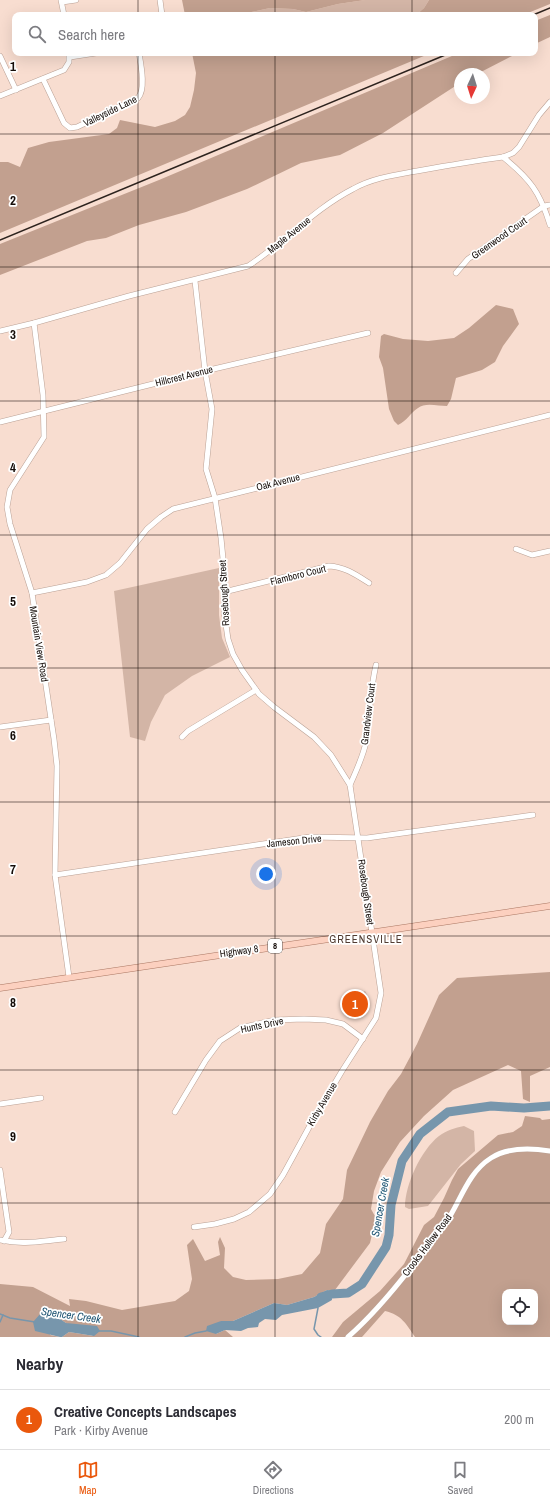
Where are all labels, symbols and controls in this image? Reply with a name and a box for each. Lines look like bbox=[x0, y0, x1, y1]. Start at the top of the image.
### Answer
search box bbox=[12, 12, 538, 56]
icon: search bbox=[26, 23, 48, 45]
text: Search here bbox=[58, 24, 125, 45]
text: 1 bbox=[10, 58, 16, 75]
north arrow bbox=[454, 68, 490, 104]
street label: Valleyside Lane bbox=[81, 92, 139, 130]
text: 2 bbox=[10, 192, 16, 209]
street label: Maple Avenue bbox=[265, 213, 314, 256]
street label: Greenwood Court bbox=[469, 214, 530, 262]
text: 3 bbox=[10, 326, 16, 343]
street label: Hillcrest Avenue bbox=[154, 362, 215, 389]
text: 4 bbox=[10, 459, 16, 476]
street label: Oak Avenue bbox=[255, 470, 302, 494]
street label: Rosebough Street bbox=[216, 559, 232, 626]
street label: Flamboro Court bbox=[269, 562, 328, 588]
text: 5 bbox=[10, 593, 16, 610]
street label: Mountain View Road bbox=[27, 605, 51, 683]
street label: Grandview Court bbox=[358, 682, 378, 746]
text: 6 bbox=[10, 727, 16, 744]
street label: Jameson Drive bbox=[266, 832, 323, 850]
street label: Rosebough Street bbox=[355, 858, 377, 926]
text: 7 bbox=[10, 861, 16, 878]
your location bbox=[256, 864, 276, 884]
district label: GREENSVILLE bbox=[329, 932, 403, 946]
road number: 8 bbox=[268, 939, 282, 953]
street label: Highway 8 bbox=[219, 942, 260, 960]
pin: 1 bbox=[342, 989, 368, 1019]
text: 8 bbox=[10, 994, 16, 1011]
street label: Hunts Drive bbox=[239, 1014, 285, 1036]
street label: Kirby Avenue bbox=[304, 1079, 340, 1128]
text: 9 bbox=[10, 1128, 16, 1145]
water label: Spencer Creek bbox=[368, 1176, 392, 1238]
street label: Crooks Hollow Road bbox=[399, 1211, 455, 1279]
map controls bbox=[502, 1289, 538, 1325]
button: locate bbox=[502, 1289, 538, 1325]
water label: Spencer Creek bbox=[40, 1304, 102, 1326]
text: Nearby bbox=[16, 1352, 63, 1375]
text: Creative Concepts Landscapes bbox=[54, 1401, 237, 1422]
text: 1 bbox=[26, 1411, 32, 1428]
text: 200 m bbox=[504, 1411, 534, 1428]
text: Park · Kirby Avenue bbox=[54, 1422, 148, 1439]
tab: Map bbox=[77, 1459, 99, 1497]
tab: Directions bbox=[253, 1459, 294, 1497]
tab: Saved bbox=[448, 1459, 473, 1497]

